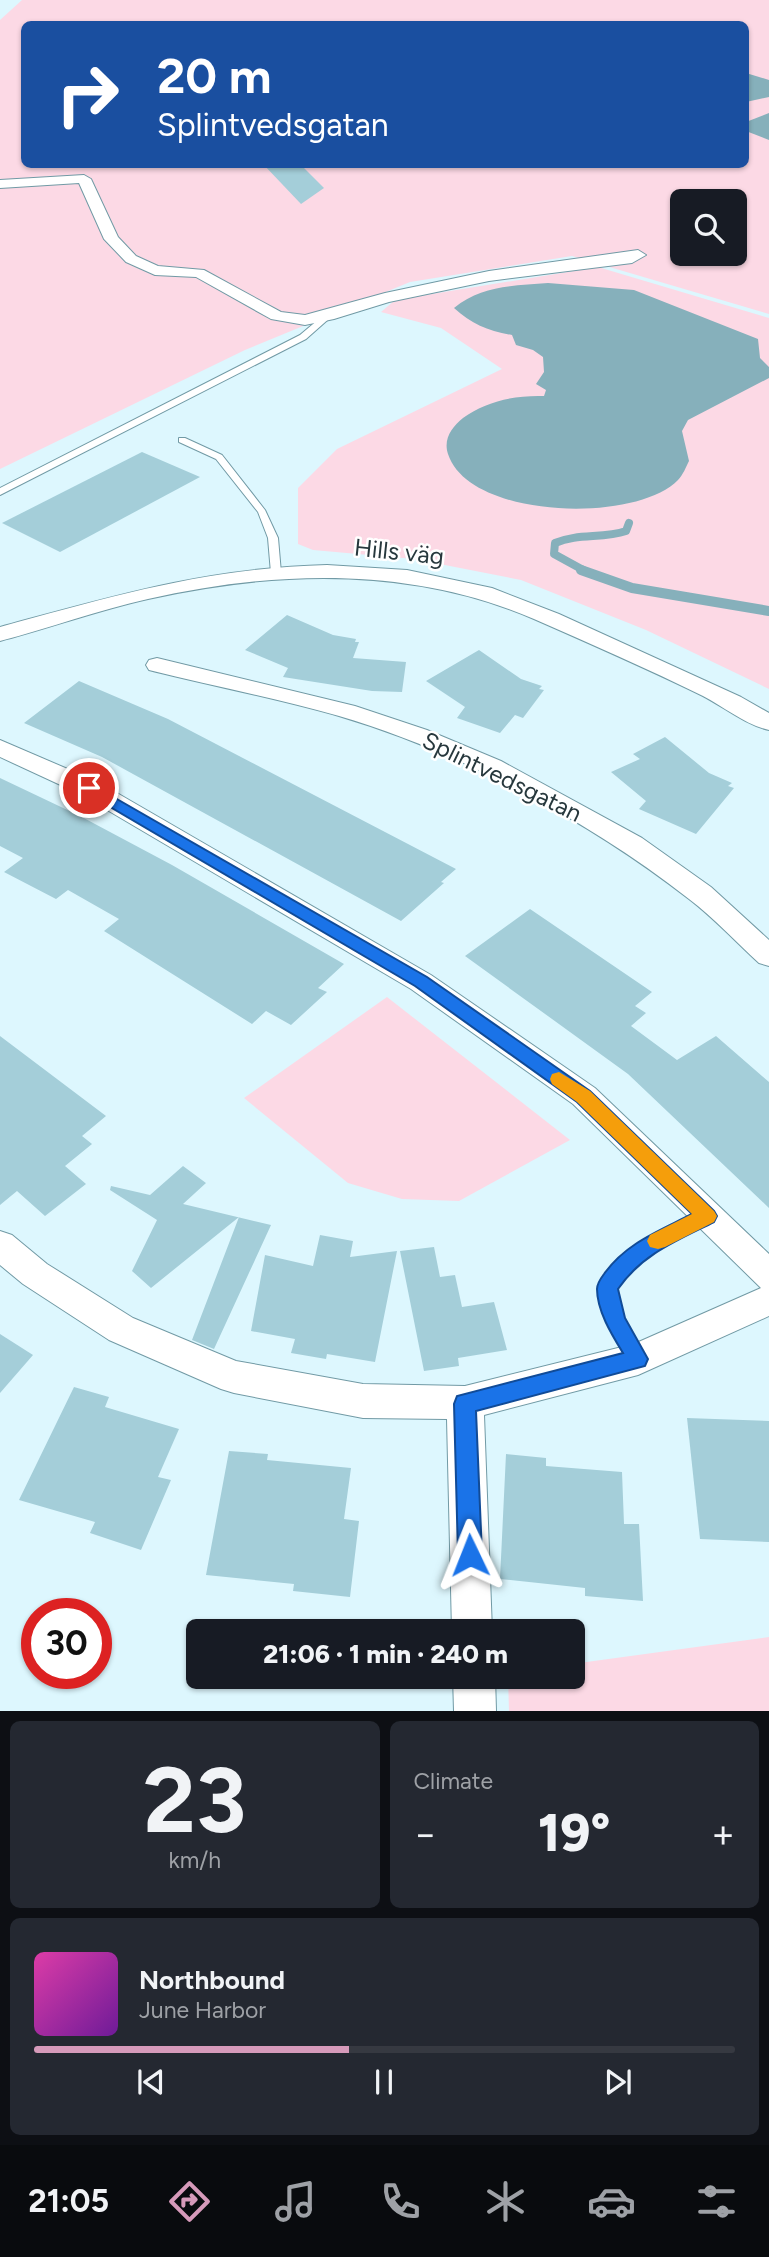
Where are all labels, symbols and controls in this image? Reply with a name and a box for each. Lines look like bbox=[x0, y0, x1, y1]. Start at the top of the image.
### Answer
text: 20 m bbox=[157, 46, 272, 105]
icon: right bbox=[42, 49, 133, 140]
text: Splintvedsgatan bbox=[157, 106, 389, 144]
map controls bbox=[670, 189, 747, 266]
button: search bbox=[670, 189, 747, 266]
street label: Hills väg bbox=[353, 532, 445, 571]
street label: Splintvedsgatan bbox=[418, 725, 587, 828]
pin bbox=[59, 758, 119, 818]
icon: arrive bbox=[70, 769, 108, 807]
position arrow bbox=[433, 1518, 507, 1592]
speed limit sign: 30 bbox=[21, 1598, 112, 1689]
text: 21:06 · 1 min · 240 m bbox=[263, 1638, 508, 1670]
text: 23 bbox=[143, 1746, 246, 1855]
text: Climate bbox=[414, 1767, 493, 1795]
text: 19° bbox=[538, 1802, 611, 1864]
text: − bbox=[414, 1811, 437, 1857]
text: + bbox=[711, 1811, 735, 1857]
text: km/h bbox=[168, 1846, 221, 1874]
text: Northbound bbox=[139, 1964, 285, 1996]
text: June Harbor bbox=[139, 1996, 266, 2024]
icon: previous bbox=[132, 2063, 170, 2101]
icon: pause bbox=[365, 2063, 403, 2101]
icon: next bbox=[599, 2063, 637, 2101]
icon: directions bbox=[165, 2177, 214, 2226]
icon: music bbox=[271, 2177, 320, 2226]
icon: phone bbox=[376, 2177, 425, 2226]
icon: climate bbox=[481, 2177, 530, 2226]
icon: car bbox=[587, 2177, 636, 2226]
icon: filters bbox=[692, 2177, 741, 2226]
text: 21:05 bbox=[28, 2182, 109, 2220]

